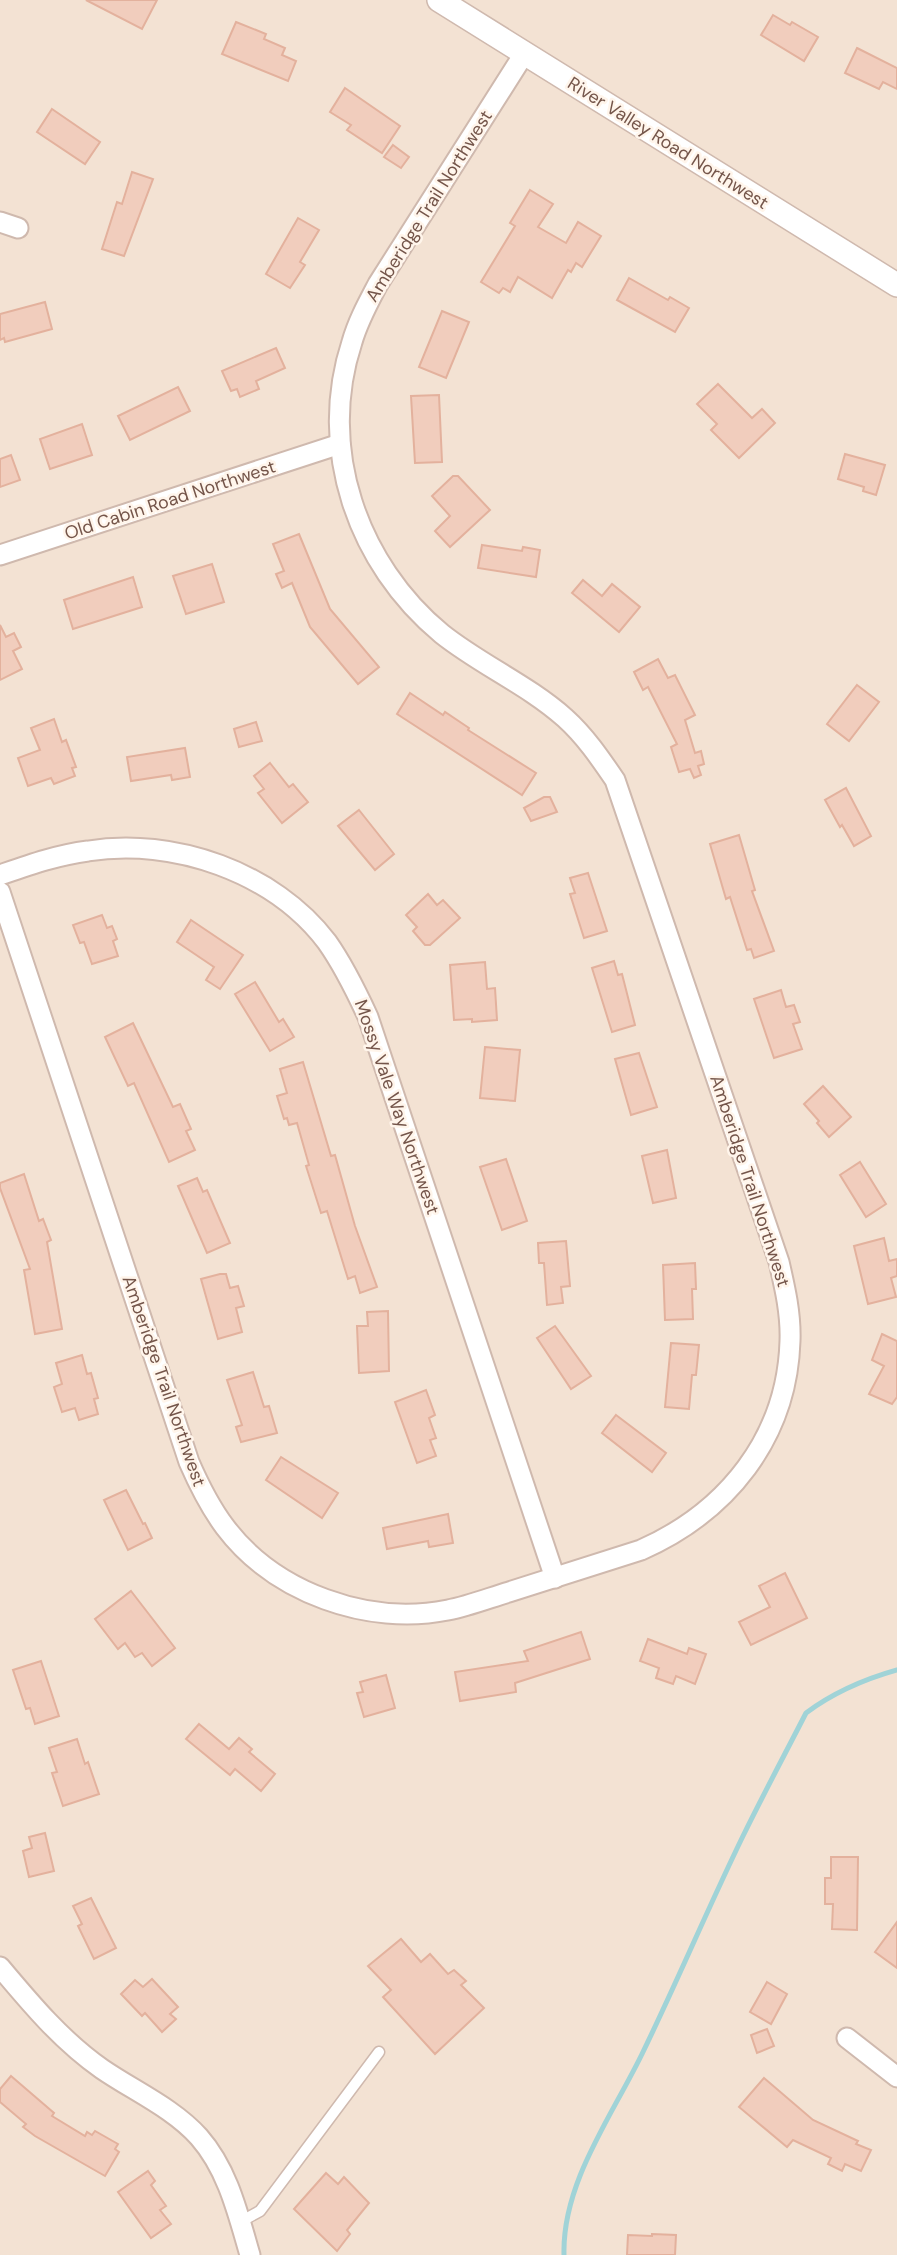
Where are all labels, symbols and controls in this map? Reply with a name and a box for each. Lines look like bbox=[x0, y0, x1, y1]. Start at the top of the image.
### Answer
street label: River Valley Road Northwest bbox=[563, 71, 773, 215]
street label: Amberidge Trail Northwest bbox=[360, 106, 498, 306]
street label: Old Cabin Road Northwest bbox=[61, 455, 279, 545]
street label: Mossy Vale Way Northwest bbox=[349, 996, 445, 1218]
street label: Amberidge Trail Northwest bbox=[704, 1072, 796, 1290]
street label: Amberidge Trail Northwest bbox=[117, 1272, 211, 1490]

